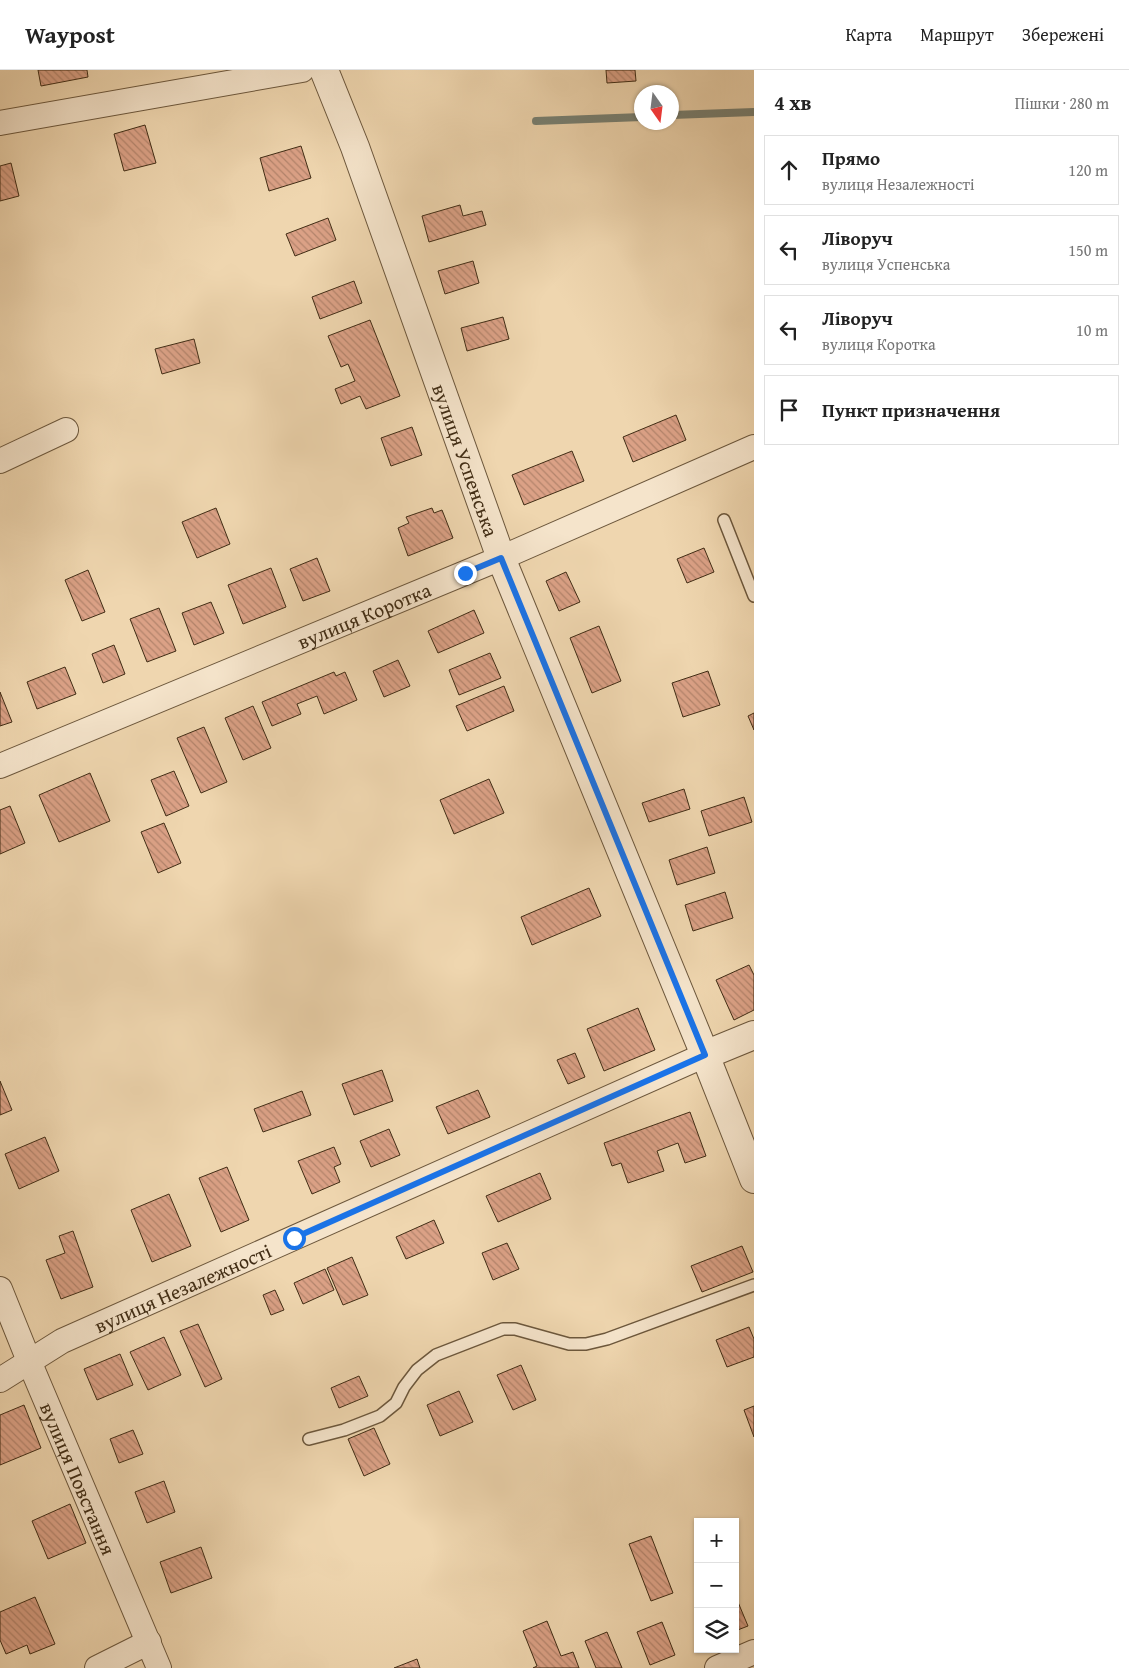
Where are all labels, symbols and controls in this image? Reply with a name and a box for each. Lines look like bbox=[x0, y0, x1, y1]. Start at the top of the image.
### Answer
text: Waypost bbox=[25, 17, 115, 52]
text: Карта bbox=[846, 21, 892, 48]
text: Маршрут bbox=[920, 21, 994, 48]
text: Збережені bbox=[1022, 21, 1104, 48]
north arrow bbox=[634, 85, 679, 130]
text: 4 хв bbox=[774, 87, 812, 118]
text: Пішки · 280 m bbox=[1015, 91, 1109, 115]
text: Прямо bbox=[822, 144, 880, 172]
icon: ahead bbox=[775, 156, 803, 184]
text: 120 m bbox=[1068, 158, 1108, 182]
text: вулиця Незалежності bbox=[822, 172, 974, 196]
text: Ліворуч bbox=[822, 224, 893, 252]
icon: left bbox=[775, 236, 803, 264]
text: 150 m bbox=[1068, 238, 1108, 262]
text: вулиця Успенська bbox=[822, 252, 950, 276]
text: Ліворуч bbox=[822, 304, 893, 332]
icon: left bbox=[775, 316, 803, 344]
text: 10 m bbox=[1076, 318, 1108, 342]
text: вулиця Коротка bbox=[822, 332, 936, 356]
street label: вулиця Успенська bbox=[426, 379, 507, 541]
icon: arrive bbox=[775, 396, 803, 424]
text: Пункт призначення bbox=[822, 396, 1000, 424]
route end bbox=[454, 562, 477, 585]
street label: вулиця Коротка bbox=[293, 574, 435, 656]
route start bbox=[283, 1227, 306, 1250]
street label: вулиця Незалежності bbox=[89, 1235, 276, 1339]
street label: вулиця Повстання bbox=[34, 1398, 124, 1559]
map controls bbox=[694, 1518, 739, 1653]
button: + bbox=[694, 1518, 739, 1563]
button: − bbox=[694, 1563, 739, 1608]
button: layers bbox=[694, 1608, 739, 1653]

